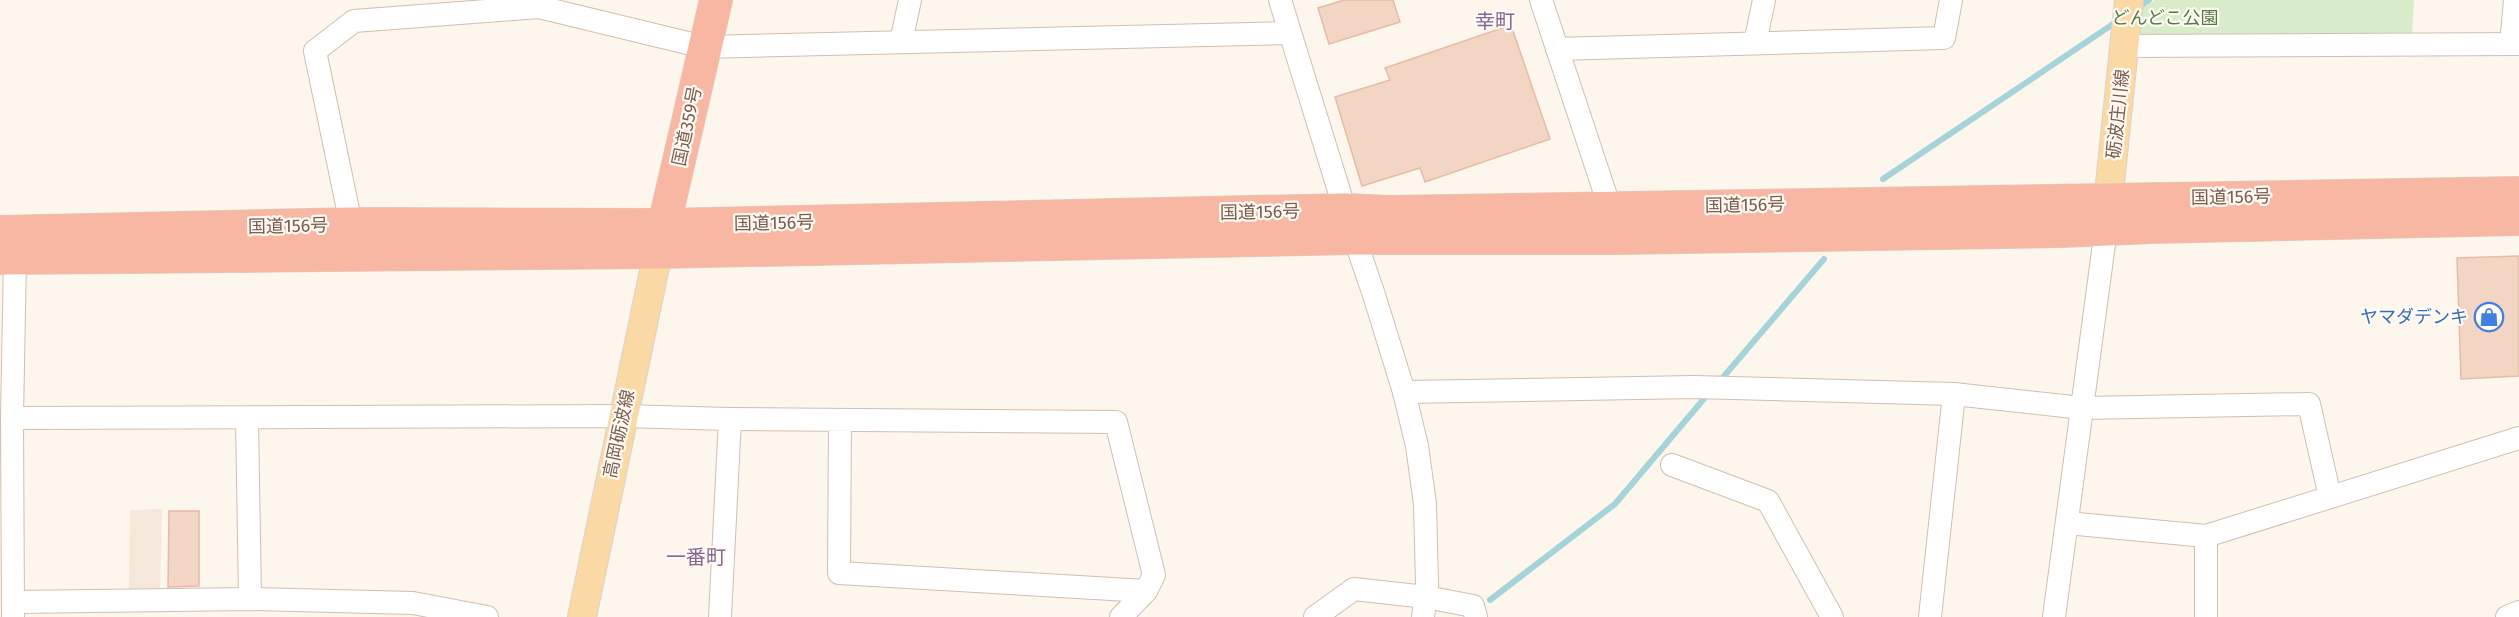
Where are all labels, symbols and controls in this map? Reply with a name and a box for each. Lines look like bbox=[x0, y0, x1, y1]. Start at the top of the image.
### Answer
park label: どんどこ公園 bbox=[2112, 7, 2218, 29]
district label: 幸町 bbox=[1475, 9, 1515, 33]
street label: 砺波庄川線 bbox=[2102, 68, 2134, 160]
street label: 国道359号 bbox=[668, 84, 706, 168]
street label: 国道156号 bbox=[2191, 185, 2271, 209]
street label: 国道156号 bbox=[1705, 193, 1785, 217]
street label: 国道156号 bbox=[1220, 200, 1300, 224]
street label: 国道156号 bbox=[734, 211, 814, 235]
street label: 国道156号 bbox=[248, 214, 328, 238]
shop icon: ヤマダデンキ bbox=[2473, 301, 2505, 333]
place label: ヤマダデンキ bbox=[2360, 306, 2468, 328]
street label: 高岡砺波線 bbox=[599, 388, 639, 480]
district label: 一番町 bbox=[666, 545, 726, 569]

